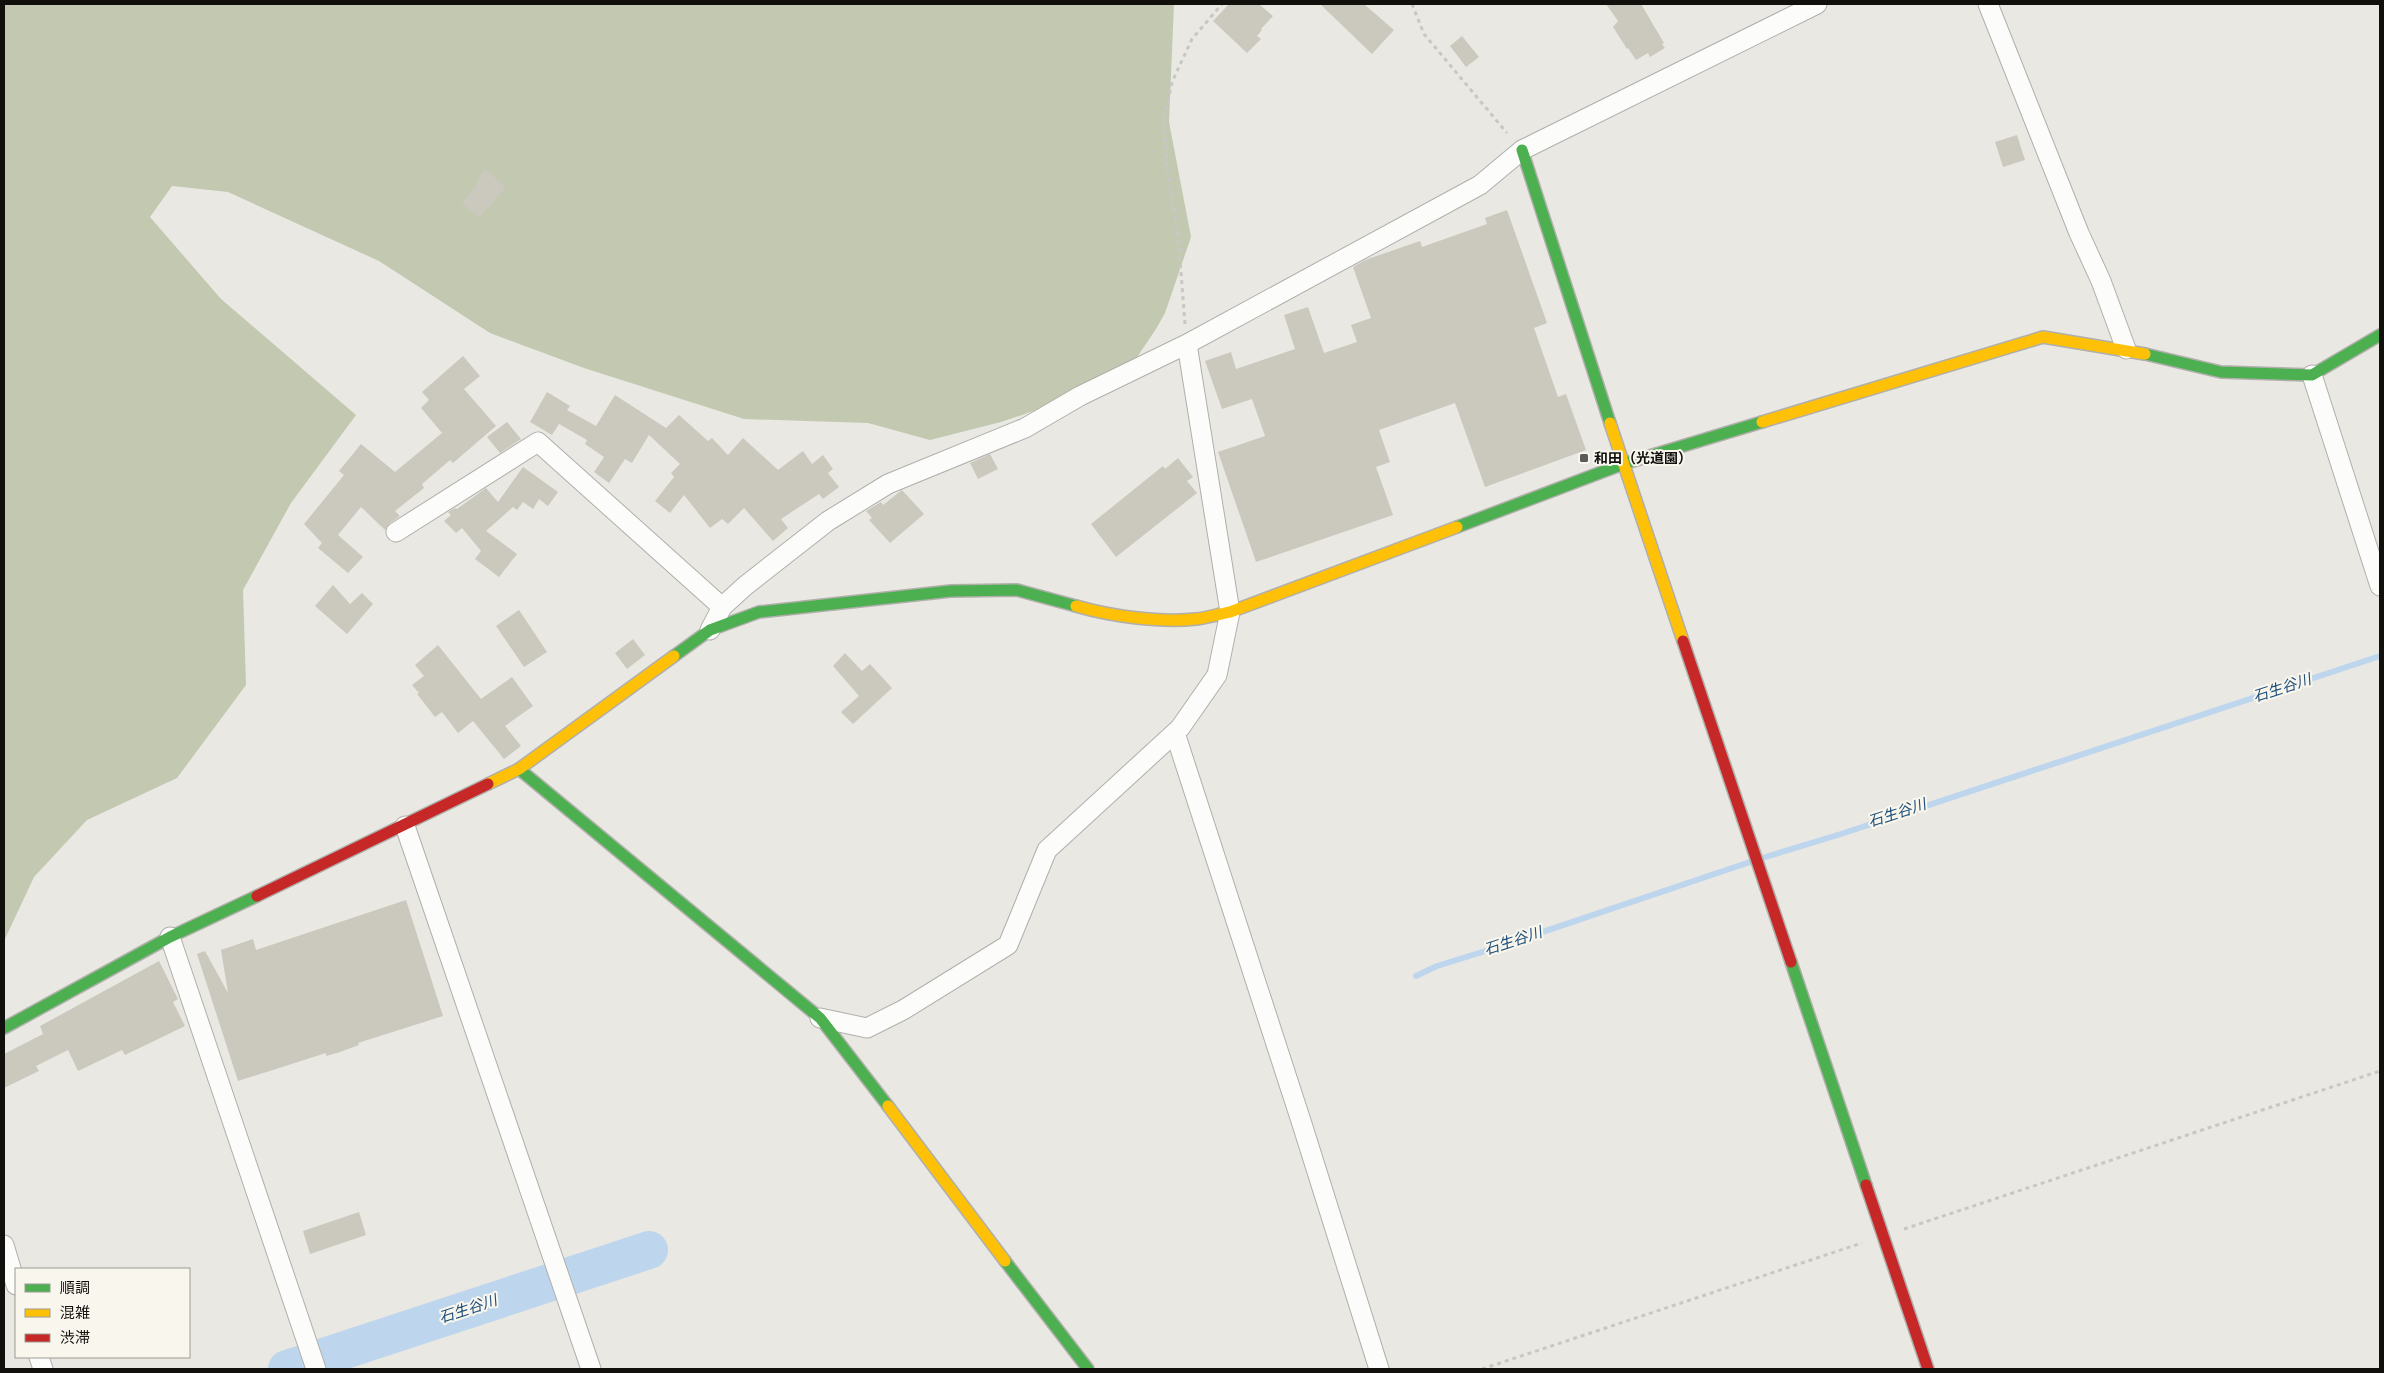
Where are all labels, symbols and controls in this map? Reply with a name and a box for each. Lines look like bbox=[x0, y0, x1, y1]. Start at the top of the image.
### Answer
place label: 和田（光道園） bbox=[1594, 450, 1692, 467]
marker: 和田（光道園） bbox=[1578, 452, 1590, 464]
water label: 石生谷川 bbox=[2251, 670, 2315, 706]
water label: 石生谷川 bbox=[1866, 795, 1930, 831]
water label: 石生谷川 bbox=[1482, 923, 1546, 959]
legend bbox=[15, 1268, 190, 1358]
text: 順調 bbox=[60, 1279, 90, 1297]
water label: 石生谷川 bbox=[437, 1291, 501, 1327]
text: 混雑 bbox=[60, 1304, 90, 1322]
text: 渋滞 bbox=[60, 1329, 90, 1347]

